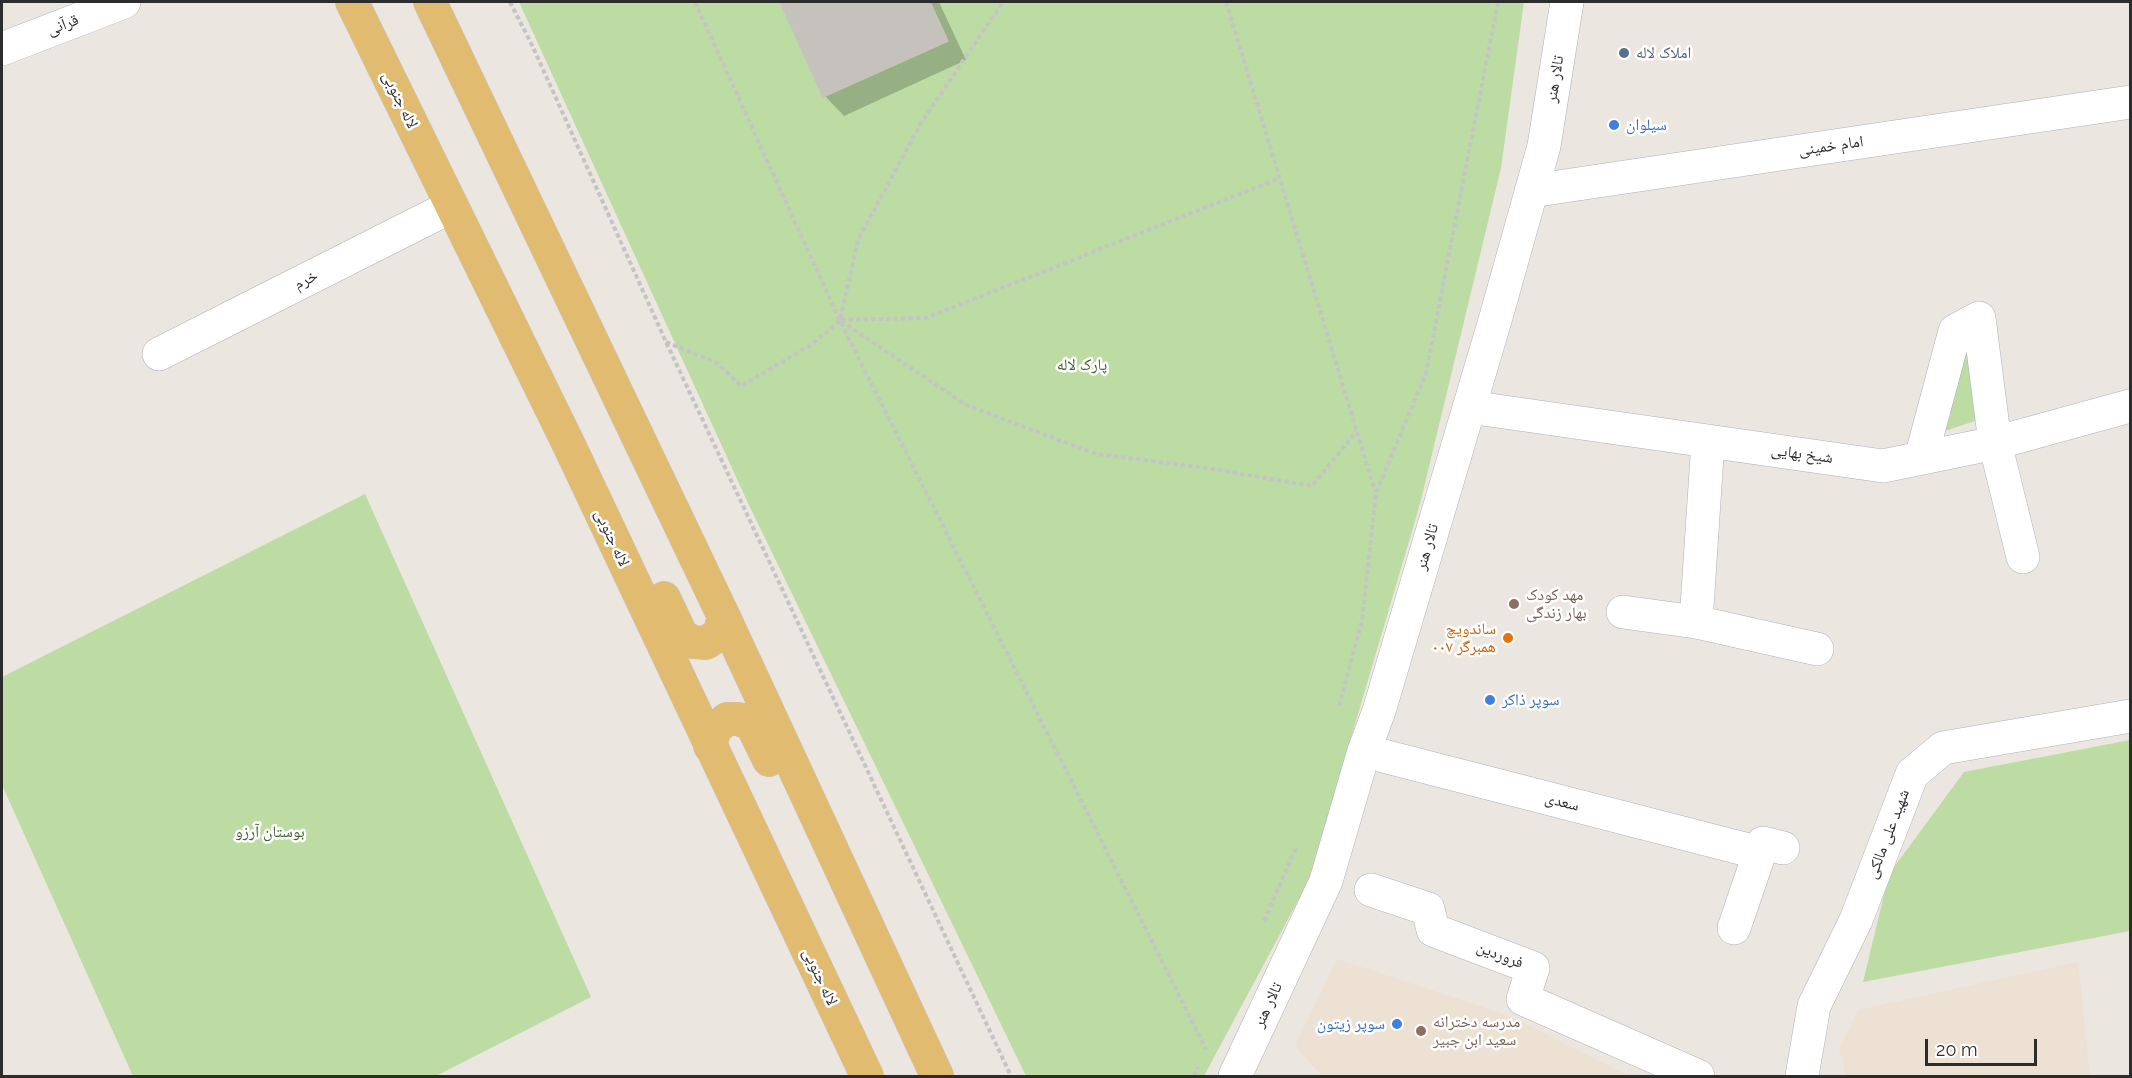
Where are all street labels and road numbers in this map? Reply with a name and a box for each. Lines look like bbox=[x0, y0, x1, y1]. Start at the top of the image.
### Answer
street label: قرآنی bbox=[44, 10, 82, 40]
street label: تالار هنر bbox=[1542, 54, 1568, 104]
street label: لاله جنوبی bbox=[378, 69, 422, 131]
street label: امام خمینی bbox=[1797, 132, 1865, 160]
street label: خرم bbox=[291, 266, 321, 294]
street label: شیخ بهایی bbox=[1770, 440, 1834, 468]
street label: لاله جنوبی bbox=[590, 506, 634, 570]
street label: تالار هنر bbox=[1411, 522, 1443, 572]
street label: شهید علی مالکی bbox=[1862, 787, 1914, 881]
street label: سعدی bbox=[1543, 788, 1581, 816]
street label: فروردین bbox=[1474, 937, 1526, 973]
street label: لاله جنوبی bbox=[798, 945, 842, 1009]
street label: تالار هنر bbox=[1249, 979, 1287, 1031]

